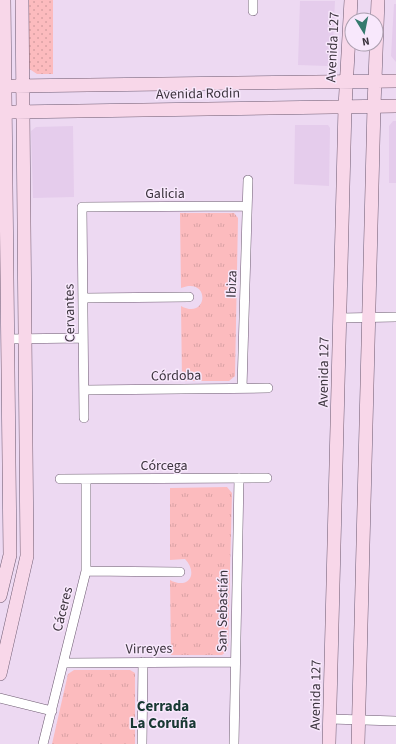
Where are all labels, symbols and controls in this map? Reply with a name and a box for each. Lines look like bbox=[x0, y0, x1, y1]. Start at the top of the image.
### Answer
street label: Avenida 127 bbox=[321, 11, 345, 83]
north arrow bbox=[344, 12, 384, 52]
text: N bbox=[361, 33, 371, 49]
street label: Avenida Rodin bbox=[156, 83, 240, 105]
street label: Galicia bbox=[145, 184, 185, 204]
street label: Ibiza bbox=[222, 270, 242, 298]
street label: Cervantes bbox=[59, 283, 81, 342]
street label: Avenida 127 bbox=[313, 337, 335, 407]
street label: Córdoba bbox=[151, 366, 201, 386]
street label: Córcega bbox=[140, 456, 188, 476]
street label: San Sebastián bbox=[212, 570, 234, 652]
street label: Cáceres bbox=[48, 585, 78, 634]
street label: Virreyes bbox=[126, 639, 173, 659]
street label: Avenida 127 bbox=[305, 660, 327, 730]
district label: Cerrada La Coruña bbox=[130, 696, 196, 734]

